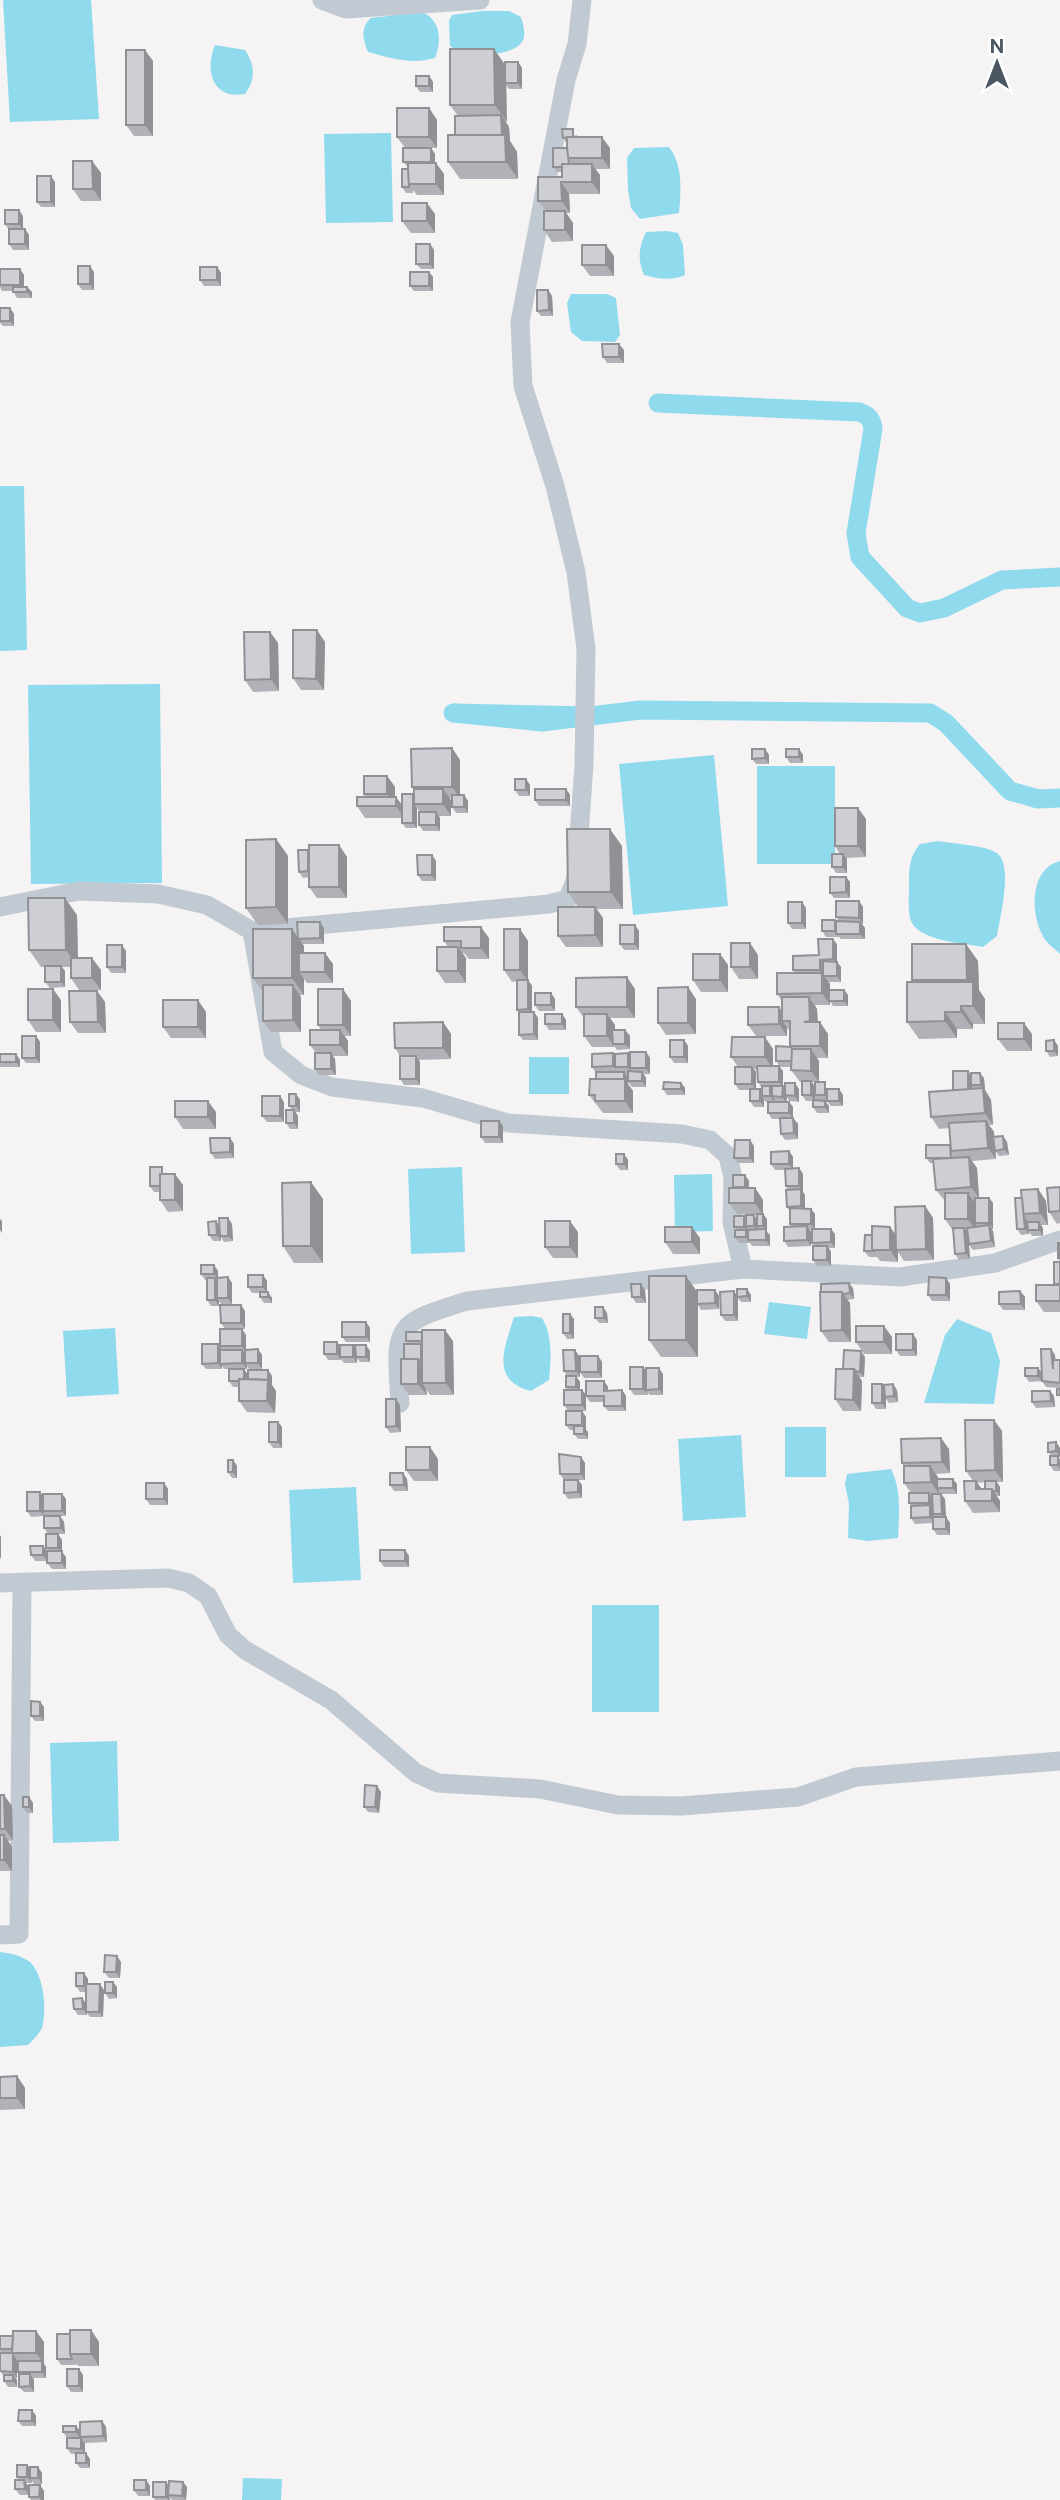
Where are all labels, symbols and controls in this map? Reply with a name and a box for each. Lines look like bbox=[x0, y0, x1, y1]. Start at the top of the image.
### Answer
north arrow bbox=[962, 28, 1032, 98]
text: N bbox=[990, 35, 1004, 57]

